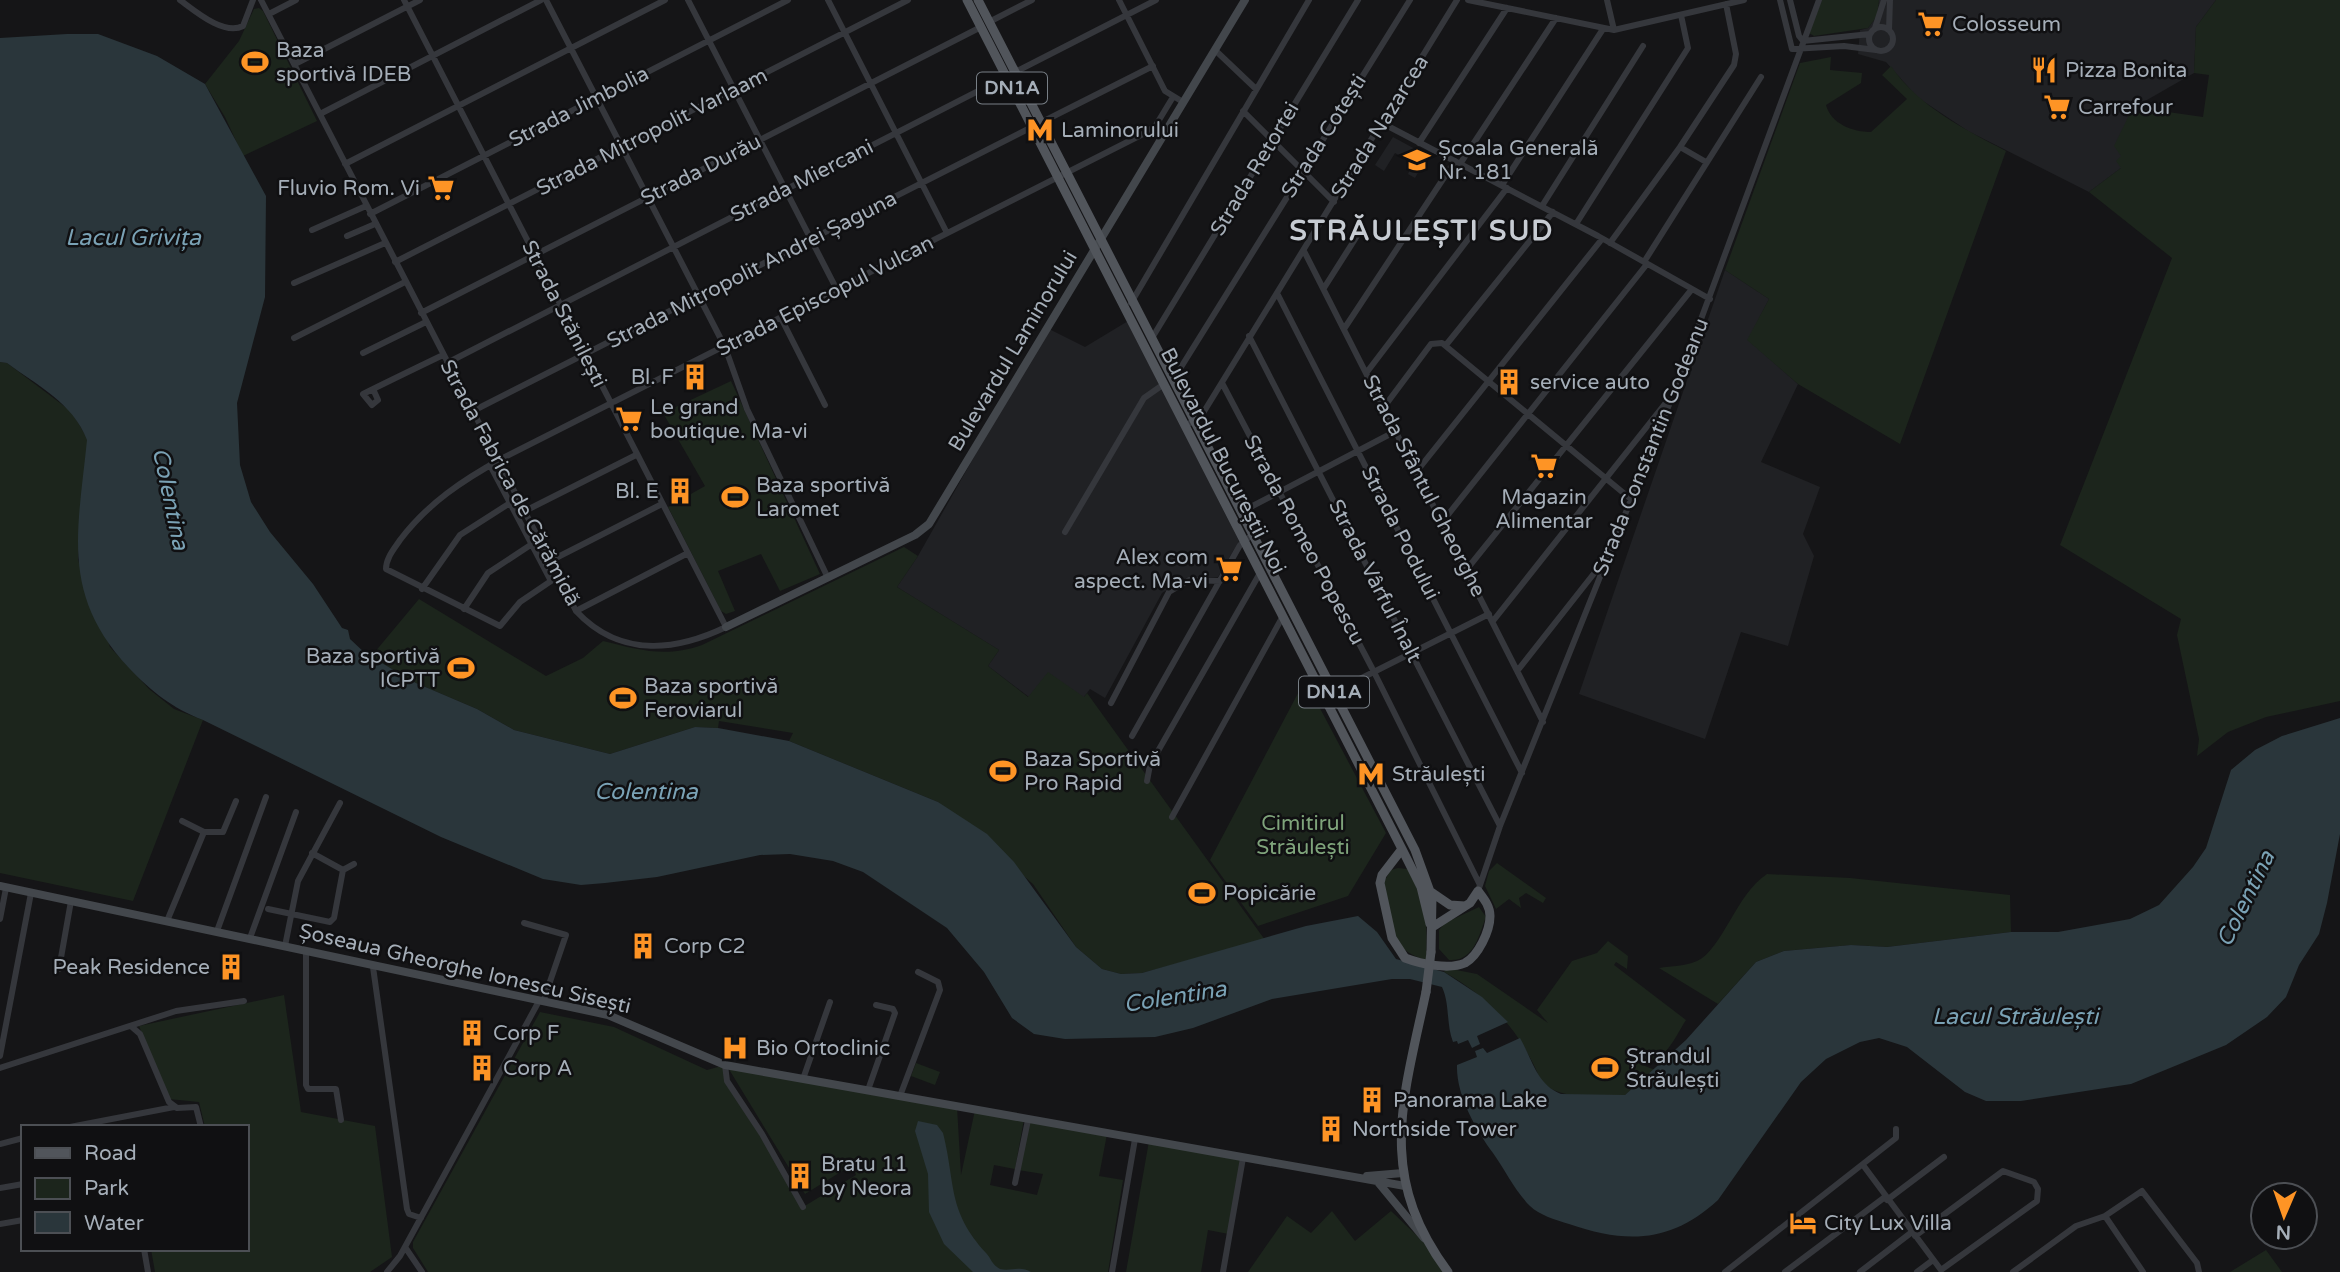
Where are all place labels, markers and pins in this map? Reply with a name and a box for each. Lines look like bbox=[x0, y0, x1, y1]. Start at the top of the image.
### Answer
supermarket icon: Colosseum bbox=[1916, 9, 1946, 39]
place label: Colosseum bbox=[1952, 12, 2061, 37]
place label: Baza sportivă IDEB bbox=[276, 38, 411, 87]
sports icon: Baza sportivă IDEB bbox=[240, 47, 270, 77]
restaurant icon: Pizza Bonita bbox=[2029, 55, 2059, 85]
place label: Pizza Bonita bbox=[2065, 58, 2187, 83]
supermarket icon: Carrefour bbox=[2042, 92, 2072, 122]
place label: Carrefour bbox=[2078, 95, 2173, 120]
metro station icon: Laminorului bbox=[1025, 115, 1055, 145]
place label: Laminorului bbox=[1061, 118, 1179, 143]
place label: Școala Generală Nr. 181 bbox=[1438, 136, 1598, 185]
school or university icon: Școala Generală Nr. 181 bbox=[1402, 145, 1432, 175]
supermarket icon: Fluvio Rom. Vi bbox=[426, 173, 456, 203]
place label: Fluvio Rom. Vi bbox=[277, 176, 420, 201]
building icon: Bl. F bbox=[680, 362, 710, 392]
place label: Bl. F bbox=[631, 365, 674, 390]
building icon: service auto bbox=[1494, 367, 1524, 397]
place label: service auto bbox=[1530, 370, 1650, 395]
place label: Le grand boutique. Ma-vi bbox=[650, 395, 808, 444]
supermarket icon: Le grand boutique. Ma-vi bbox=[614, 404, 644, 434]
supermarket icon: Magazin Alimentar bbox=[1529, 451, 1559, 481]
place label: Baza sportivă Laromet bbox=[756, 473, 890, 522]
building icon: Bl. E bbox=[665, 476, 695, 506]
place label: Bl. E bbox=[615, 479, 659, 504]
sports icon: Baza sportivă Laromet bbox=[720, 482, 750, 512]
place label: Magazin Alimentar bbox=[1495, 485, 1593, 534]
place label: Alex com aspect. Ma-vi bbox=[1074, 545, 1208, 594]
supermarket icon: Alex com aspect. Ma-vi bbox=[1214, 554, 1244, 584]
place label: Baza sportivă ICPTT bbox=[306, 644, 440, 693]
sports icon: Baza sportivă ICPTT bbox=[446, 653, 476, 683]
place label: Baza sportivă Feroviarul bbox=[644, 674, 778, 723]
sports icon: Baza sportivă Feroviarul bbox=[608, 683, 638, 713]
place label: Baza Sportivă Pro Rapid bbox=[1024, 747, 1161, 796]
sports icon: Baza Sportivă Pro Rapid bbox=[988, 756, 1018, 786]
metro station icon: Străulești bbox=[1356, 759, 1386, 789]
place label: Străulești bbox=[1392, 762, 1485, 787]
sports icon: Popicărie bbox=[1187, 878, 1217, 908]
place label: Popicărie bbox=[1223, 881, 1316, 906]
building icon: Corp C2 bbox=[628, 931, 658, 961]
place label: Corp C2 bbox=[664, 934, 746, 959]
building icon: Peak Residence bbox=[216, 952, 246, 982]
place label: Peak Residence bbox=[53, 955, 210, 980]
building icon: Corp F bbox=[457, 1018, 487, 1048]
place label: Corp F bbox=[493, 1021, 560, 1046]
hospital icon: Bio Ortoclinic bbox=[720, 1033, 750, 1063]
place label: Bio Ortoclinic bbox=[756, 1036, 890, 1061]
place label: Ștrandul Străulești bbox=[1626, 1044, 1719, 1093]
building icon: Corp A bbox=[467, 1053, 497, 1083]
sports icon: Ștrandul Străulești bbox=[1590, 1053, 1620, 1083]
place label: Corp A bbox=[503, 1056, 572, 1081]
building icon: Panorama Lake bbox=[1357, 1085, 1387, 1115]
place label: Panorama Lake bbox=[1393, 1088, 1547, 1113]
building icon: Northside Tower bbox=[1316, 1114, 1346, 1144]
place label: Northside Tower bbox=[1352, 1117, 1517, 1142]
place label: Bratu 11 by Neora bbox=[821, 1152, 912, 1201]
building icon: Bratu 11 by Neora bbox=[785, 1161, 815, 1191]
hotel icon: City Lux Villa bbox=[1788, 1208, 1818, 1238]
place label: City Lux Villa bbox=[1824, 1211, 1952, 1236]

